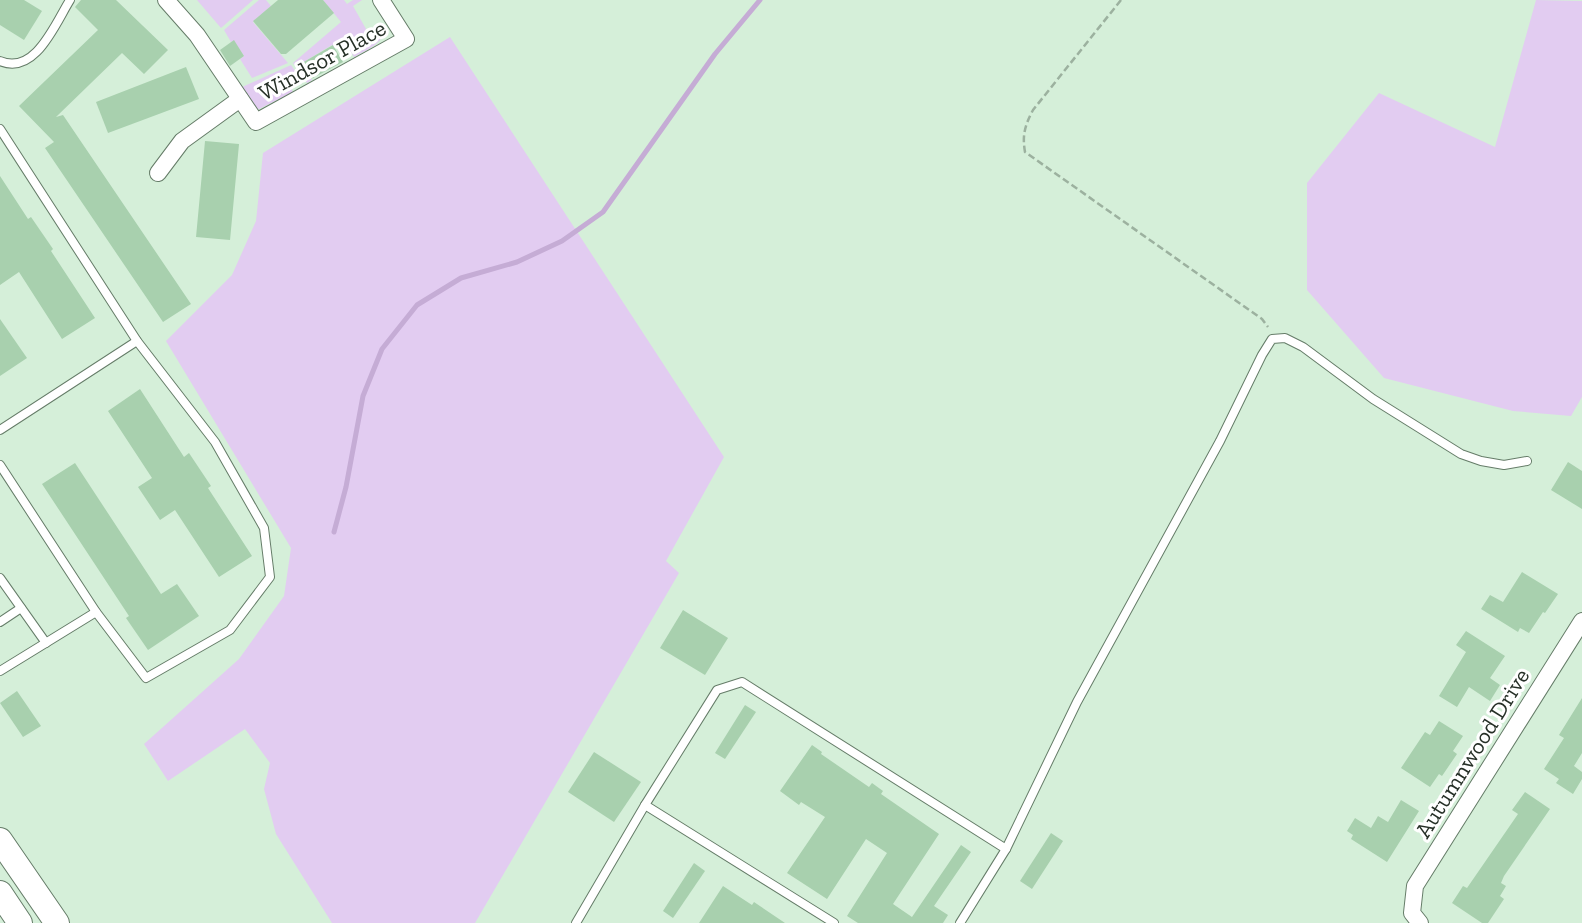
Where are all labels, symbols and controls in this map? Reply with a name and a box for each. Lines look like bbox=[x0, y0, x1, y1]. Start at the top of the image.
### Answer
street label: Windsor Place bbox=[253, 13, 391, 107]
street label: Autumnwood Drive bbox=[1409, 663, 1535, 843]

